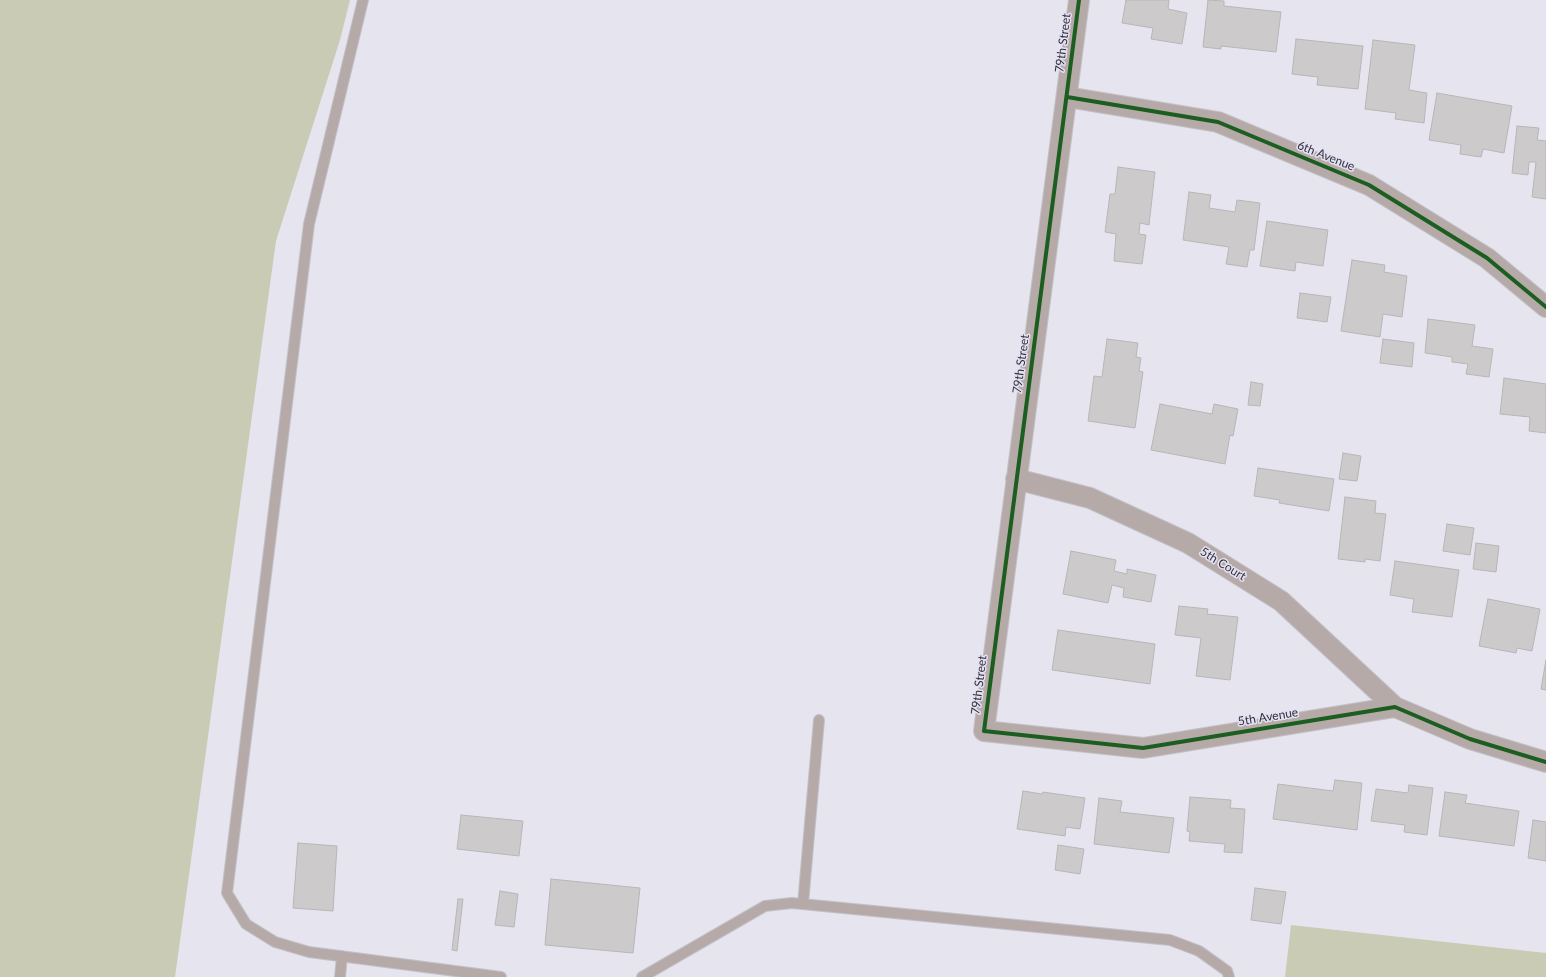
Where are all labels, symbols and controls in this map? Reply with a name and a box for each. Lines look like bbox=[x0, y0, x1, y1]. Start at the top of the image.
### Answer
street label: 79th Street bbox=[1052, 13, 1074, 73]
street label: 6th Avenue bbox=[1295, 138, 1357, 174]
street label: 79th Street bbox=[1010, 333, 1032, 395]
street label: 5th Court bbox=[1198, 544, 1248, 584]
street label: 79th Street bbox=[968, 655, 990, 715]
street label: 5th Avenue bbox=[1237, 705, 1299, 729]

